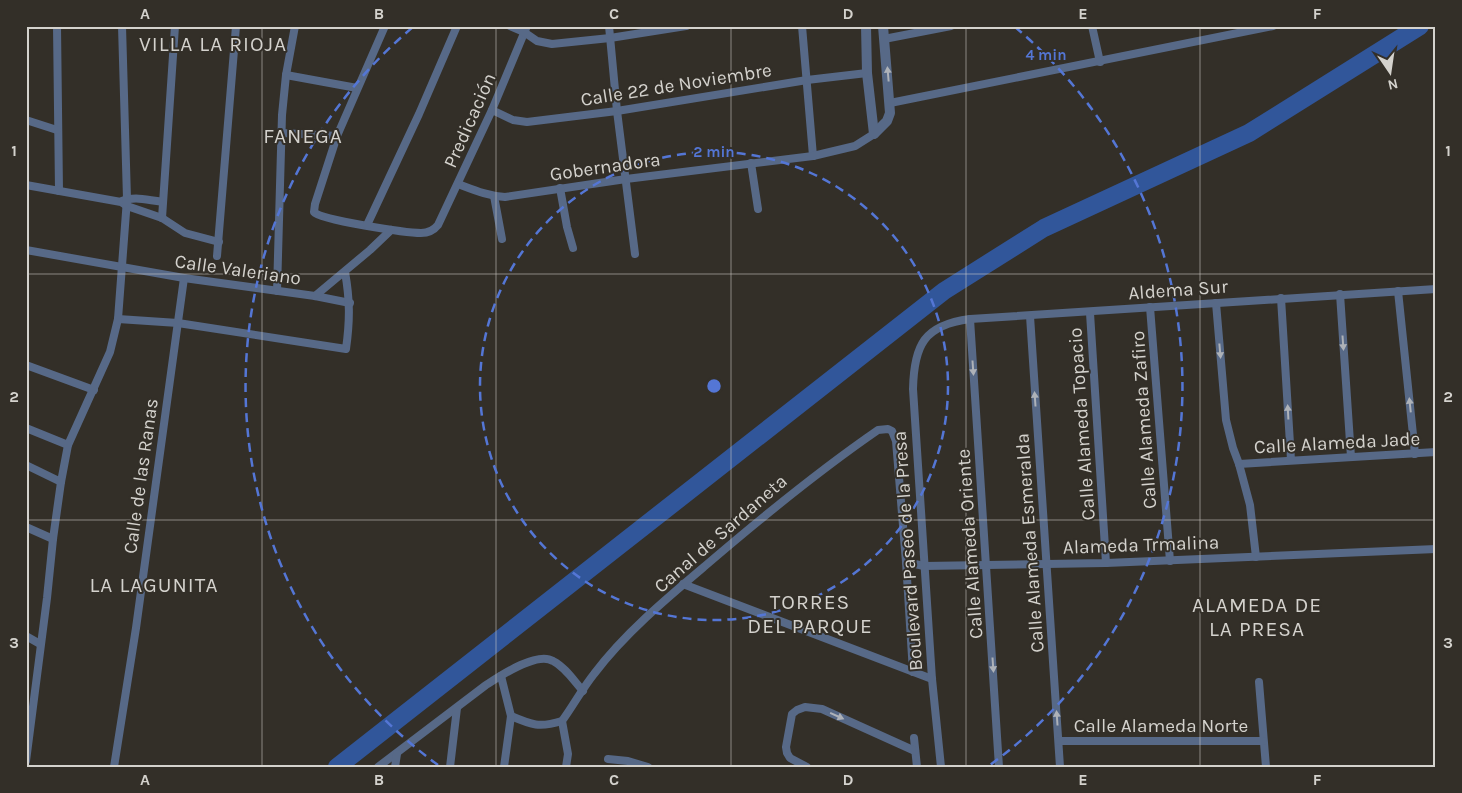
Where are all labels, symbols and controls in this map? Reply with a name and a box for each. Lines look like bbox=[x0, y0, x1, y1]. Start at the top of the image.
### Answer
text: A bbox=[140, 4, 150, 23]
text: B bbox=[374, 4, 384, 23]
text: C bbox=[609, 4, 619, 23]
text: D bbox=[843, 4, 854, 23]
text: E bbox=[1078, 4, 1088, 23]
text: F bbox=[1313, 4, 1322, 23]
district label: VILLA LA RIOJA bbox=[139, 32, 287, 56]
text: 4 min bbox=[1025, 46, 1067, 64]
north arrow bbox=[1364, 48, 1414, 98]
street label: Calle 22 de Noviembre bbox=[579, 59, 773, 111]
one-way arrow bbox=[884, 66, 892, 82]
street label: Predicación bbox=[439, 69, 501, 171]
text: N bbox=[1386, 75, 1400, 94]
district label: FANEGA bbox=[263, 124, 343, 148]
text: 1 bbox=[11, 141, 17, 160]
text: 1 bbox=[1445, 141, 1451, 160]
text: 2 min bbox=[693, 143, 735, 161]
street label: Gobernadora bbox=[548, 148, 662, 186]
street label: Calle Valeriano bbox=[173, 250, 303, 290]
street label: Aldema Sur bbox=[1127, 276, 1229, 304]
street label: Calle Alameda Topacio bbox=[1064, 327, 1100, 521]
street label: Calle Alameda Zafiro bbox=[1127, 330, 1161, 510]
one-way arrow bbox=[1340, 335, 1348, 351]
one-way arrow bbox=[1216, 344, 1224, 360]
one-way arrow bbox=[970, 360, 978, 376]
centre of rings bbox=[705, 377, 723, 395]
text: 2 bbox=[9, 387, 19, 406]
text: 2 bbox=[1443, 387, 1453, 406]
one-way arrow bbox=[1031, 391, 1039, 407]
street label: Calle de las Ranas bbox=[119, 397, 163, 555]
one-way arrow bbox=[1406, 397, 1414, 413]
one-way arrow bbox=[1284, 403, 1292, 419]
street label: Calle Alameda Jade bbox=[1253, 428, 1421, 458]
street label: Boulevard Paseo de la Presa bbox=[889, 430, 927, 672]
street label: Calle Alameda Esmeralda bbox=[1011, 432, 1049, 653]
street label: Calle Alameda Oriente bbox=[952, 448, 988, 640]
street label: Canal de Sardaneta bbox=[650, 470, 792, 597]
street label: Alameda Trmalina bbox=[1062, 531, 1220, 559]
district label: LA LAGUNITA bbox=[90, 573, 218, 597]
district label: TORRES DEL PARQUE bbox=[747, 590, 873, 638]
district label: ALAMEDA DE LA PRESA bbox=[1192, 593, 1322, 641]
text: 3 bbox=[9, 633, 19, 652]
text: 3 bbox=[1443, 633, 1453, 652]
one-way arrow bbox=[989, 657, 997, 673]
one-way arrow bbox=[1053, 710, 1061, 726]
one-way arrow bbox=[830, 712, 844, 720]
street label: Calle Alameda Norte bbox=[1074, 715, 1248, 737]
text: A bbox=[140, 770, 150, 789]
text: B bbox=[374, 770, 384, 789]
text: C bbox=[609, 770, 619, 789]
text: D bbox=[843, 770, 854, 789]
text: E bbox=[1078, 770, 1088, 789]
text: F bbox=[1313, 770, 1322, 789]

